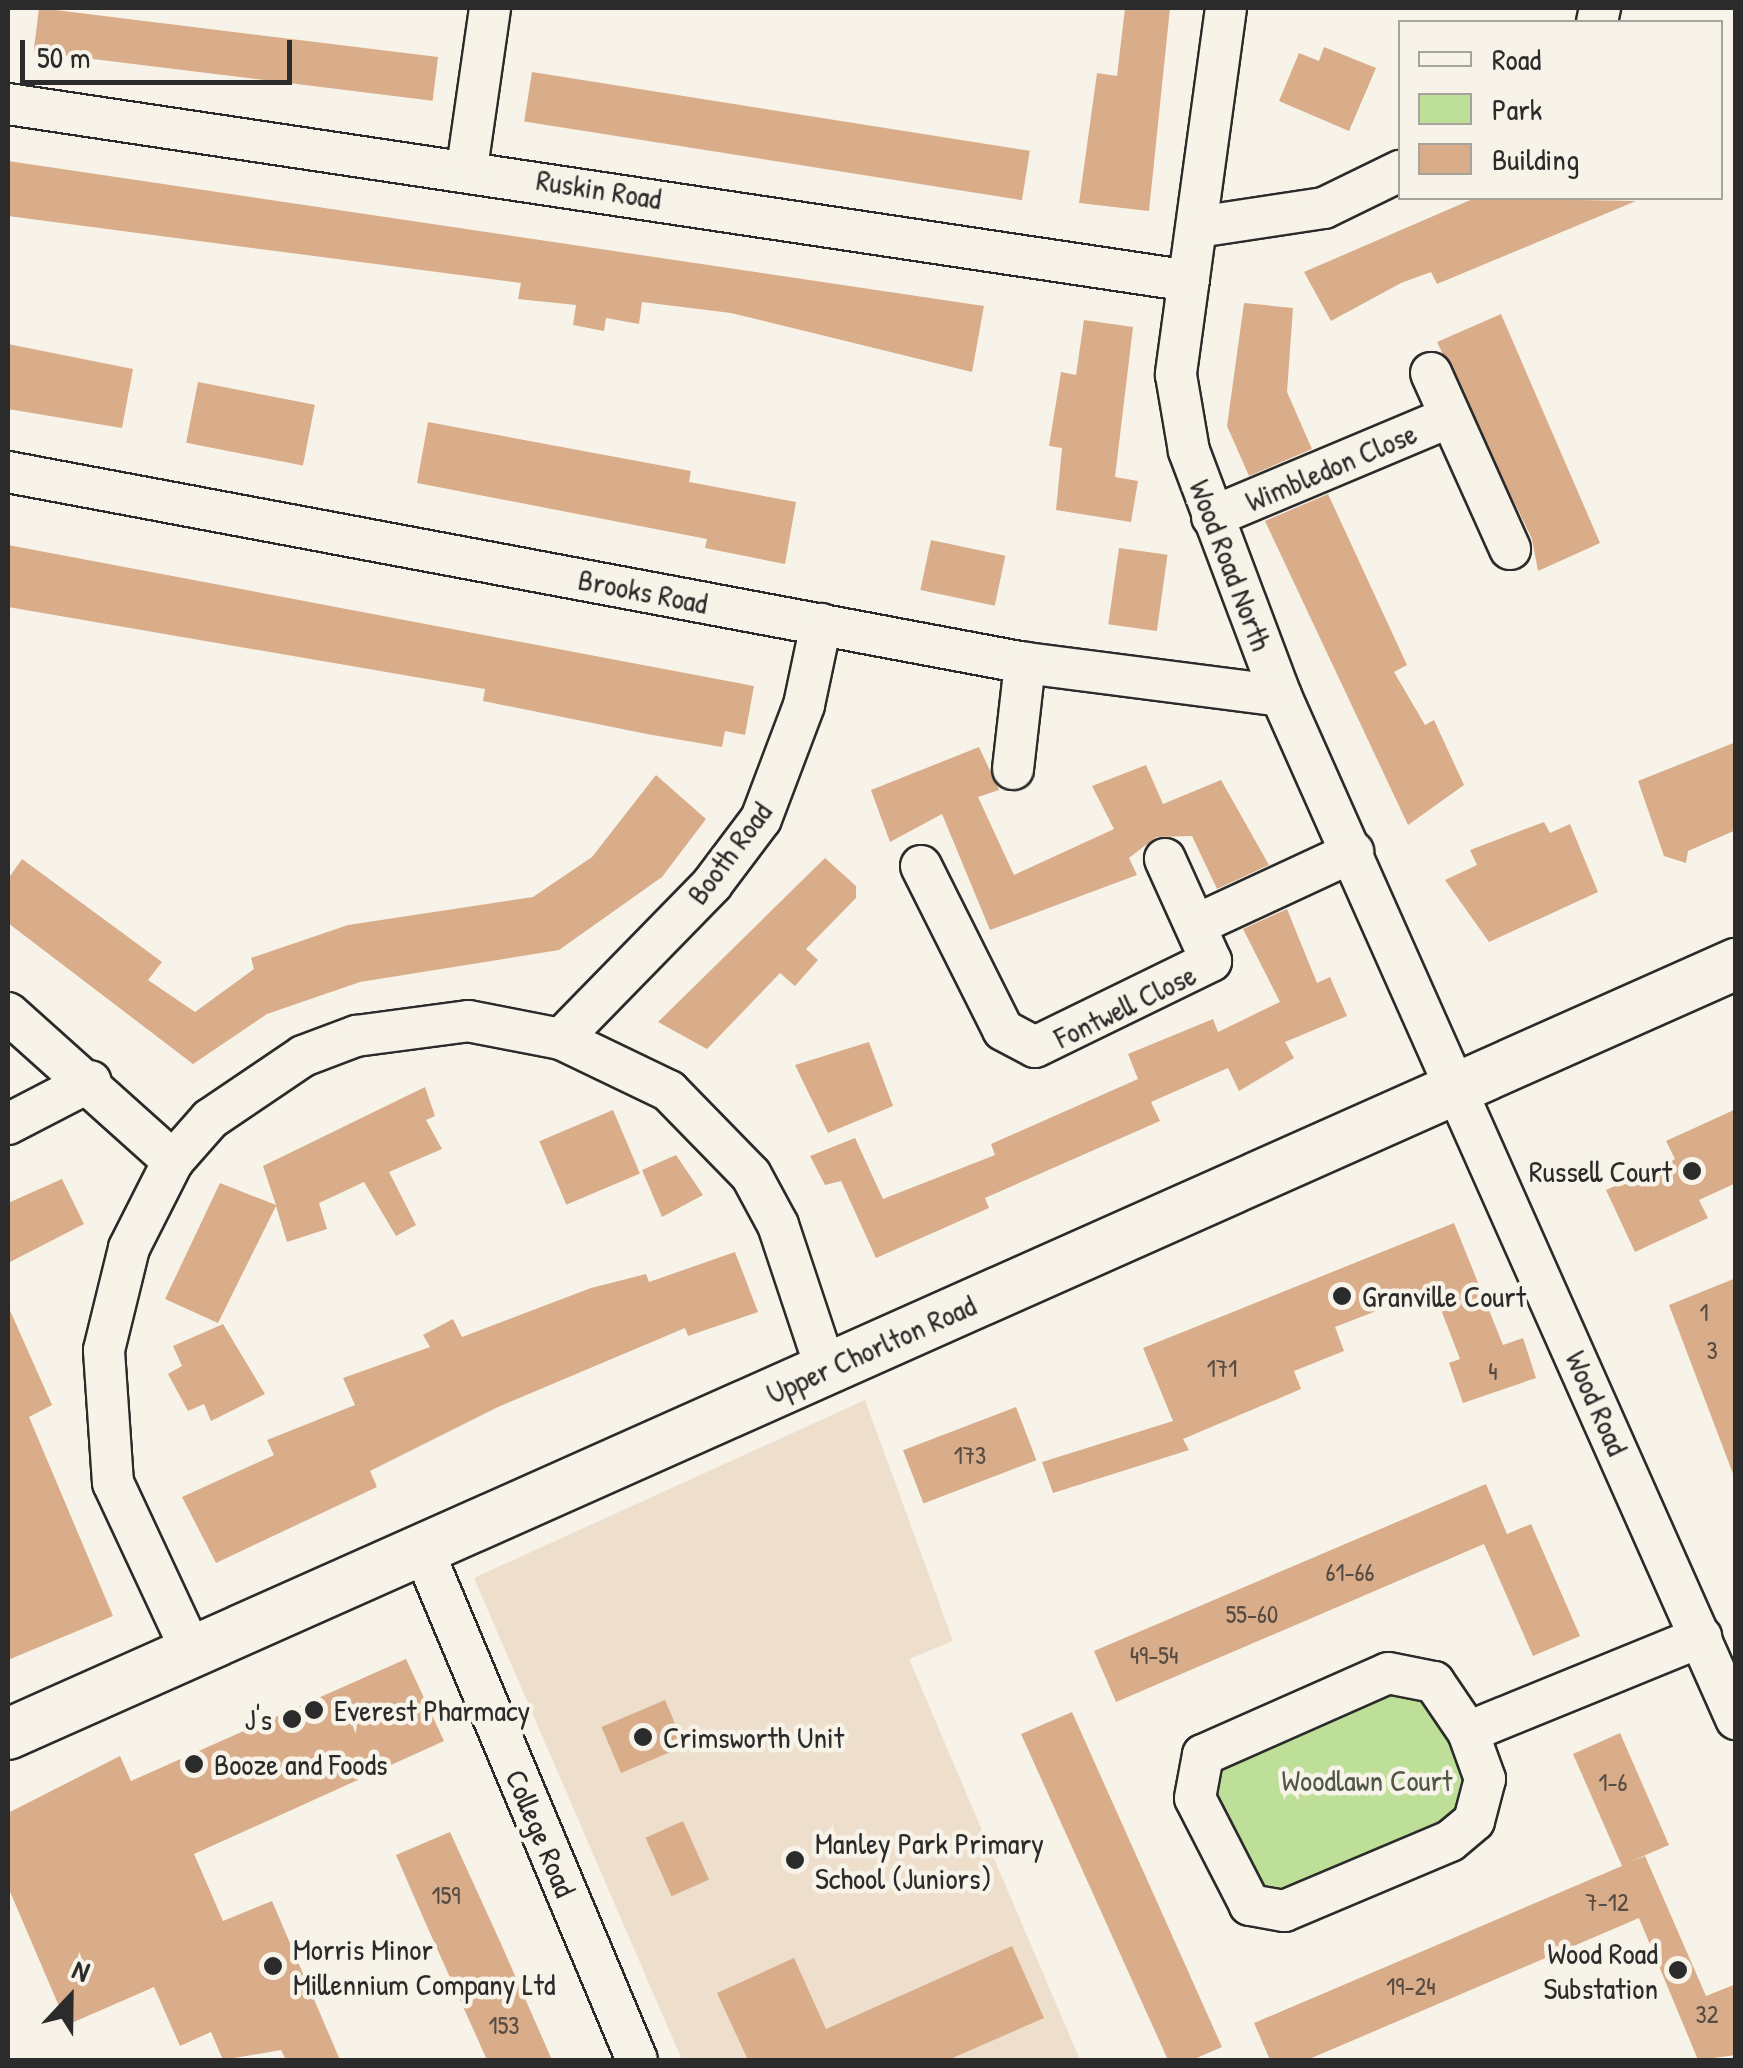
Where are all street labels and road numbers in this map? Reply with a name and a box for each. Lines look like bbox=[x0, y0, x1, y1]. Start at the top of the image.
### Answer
street label: Ruskin Road bbox=[534, 161, 664, 217]
street label: Wimbledon Close bbox=[1240, 415, 1422, 519]
street label: Wood Road North bbox=[1182, 475, 1280, 655]
street label: Brooks Road bbox=[575, 561, 711, 621]
street label: Booth Road bbox=[679, 795, 779, 911]
street label: Fontwell Close bbox=[1048, 956, 1202, 1056]
street label: Upper Chorlton Road bbox=[761, 1287, 981, 1411]
street label: Wood Road bbox=[1558, 1345, 1636, 1461]
street label: College Road bbox=[498, 1764, 584, 1902]

